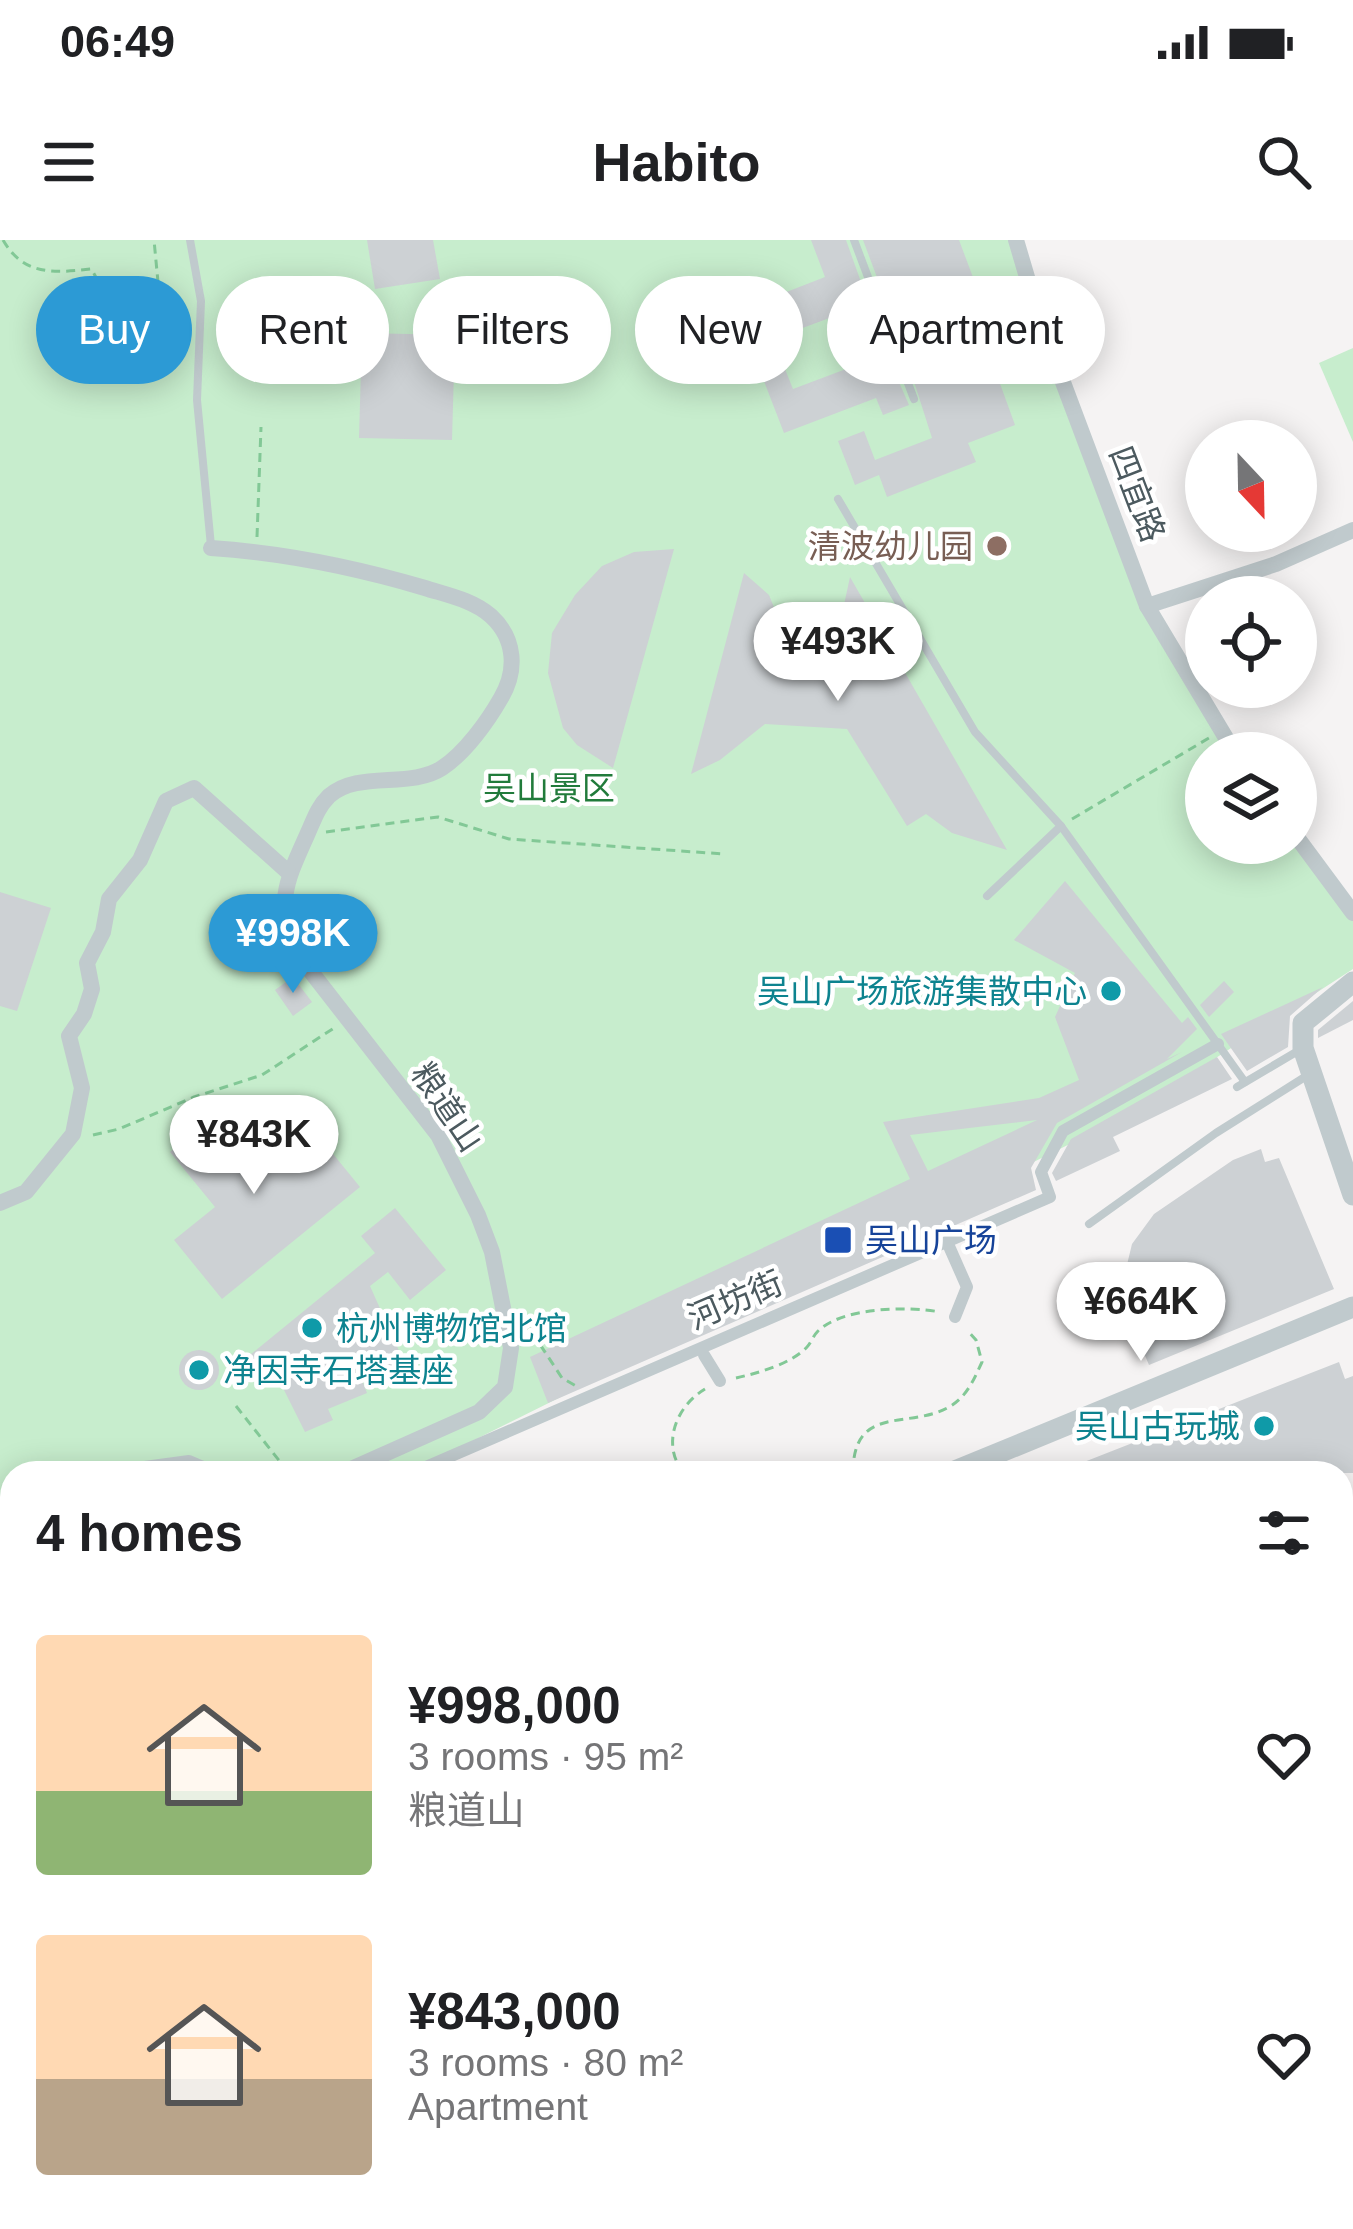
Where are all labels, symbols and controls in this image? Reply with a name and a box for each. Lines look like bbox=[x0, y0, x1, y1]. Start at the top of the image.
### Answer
text: 06:49 bbox=[60, 16, 175, 67]
icon: menu bbox=[36, 129, 102, 195]
icon: search bbox=[1251, 129, 1317, 195]
text: Habito bbox=[593, 132, 761, 192]
chip: Buy bbox=[36, 276, 192, 384]
chip: Rent bbox=[216, 276, 389, 384]
chip: Filters bbox=[413, 276, 611, 384]
chip: New bbox=[635, 276, 803, 384]
chip: Apartment bbox=[827, 276, 1105, 384]
north arrow bbox=[1185, 420, 1317, 552]
map controls bbox=[1185, 420, 1317, 864]
street label: 四宜路 bbox=[1102, 441, 1172, 547]
place label: 清波幼儿园 bbox=[808, 528, 973, 565]
marker: 清波幼儿园 bbox=[984, 533, 1010, 559]
button: locate bbox=[1185, 576, 1317, 708]
pin: ¥493K bbox=[754, 602, 922, 704]
text: ¥493K bbox=[781, 619, 895, 662]
button: layers bbox=[1185, 732, 1317, 864]
park label: 吴山景区 bbox=[483, 770, 615, 807]
pin: ¥998K bbox=[209, 894, 377, 996]
text: ¥998K bbox=[236, 911, 350, 954]
place label: 吴山广场旅游集散中心 bbox=[757, 973, 1087, 1010]
marker: 吴山广场旅游集散中心 bbox=[1098, 978, 1124, 1004]
street label: 粮道山 bbox=[404, 1056, 490, 1158]
pin: ¥843K bbox=[170, 1095, 338, 1197]
text: ¥843K bbox=[197, 1112, 311, 1155]
place label: 吴山广场 bbox=[865, 1222, 997, 1259]
marker: 吴山广场 bbox=[822, 1224, 854, 1256]
pin: ¥664K bbox=[1057, 1262, 1225, 1364]
street label: 河坊街 bbox=[682, 1264, 788, 1336]
text: ¥664K bbox=[1084, 1279, 1198, 1322]
place label: 杭州博物馆北馆 bbox=[336, 1310, 567, 1347]
marker: 杭州博物馆北馆 bbox=[299, 1315, 325, 1341]
place label: 净因寺石塔基座 bbox=[223, 1352, 454, 1389]
marker: 净因寺石塔基座 bbox=[186, 1357, 212, 1383]
place label: 吴山古玩城 bbox=[1075, 1408, 1240, 1445]
marker: 吴山古玩城 bbox=[1251, 1413, 1277, 1439]
icon: filters bbox=[1251, 1500, 1317, 1566]
text: 4 homes bbox=[36, 1505, 243, 1562]
text: ¥998,000 bbox=[408, 1677, 621, 1734]
icon: home bbox=[132, 1683, 276, 1827]
icon: heart bbox=[1251, 1722, 1317, 1788]
text: 3 rooms · 95 m² bbox=[408, 1735, 683, 1778]
text: 粮道山 bbox=[408, 1789, 525, 1832]
icon: home bbox=[132, 1983, 276, 2127]
text: ¥843,000 bbox=[408, 1983, 621, 2040]
icon: heart bbox=[1251, 2022, 1317, 2088]
text: 3 rooms · 80 m² bbox=[408, 2041, 683, 2084]
text: Apartment bbox=[408, 2085, 588, 2128]

